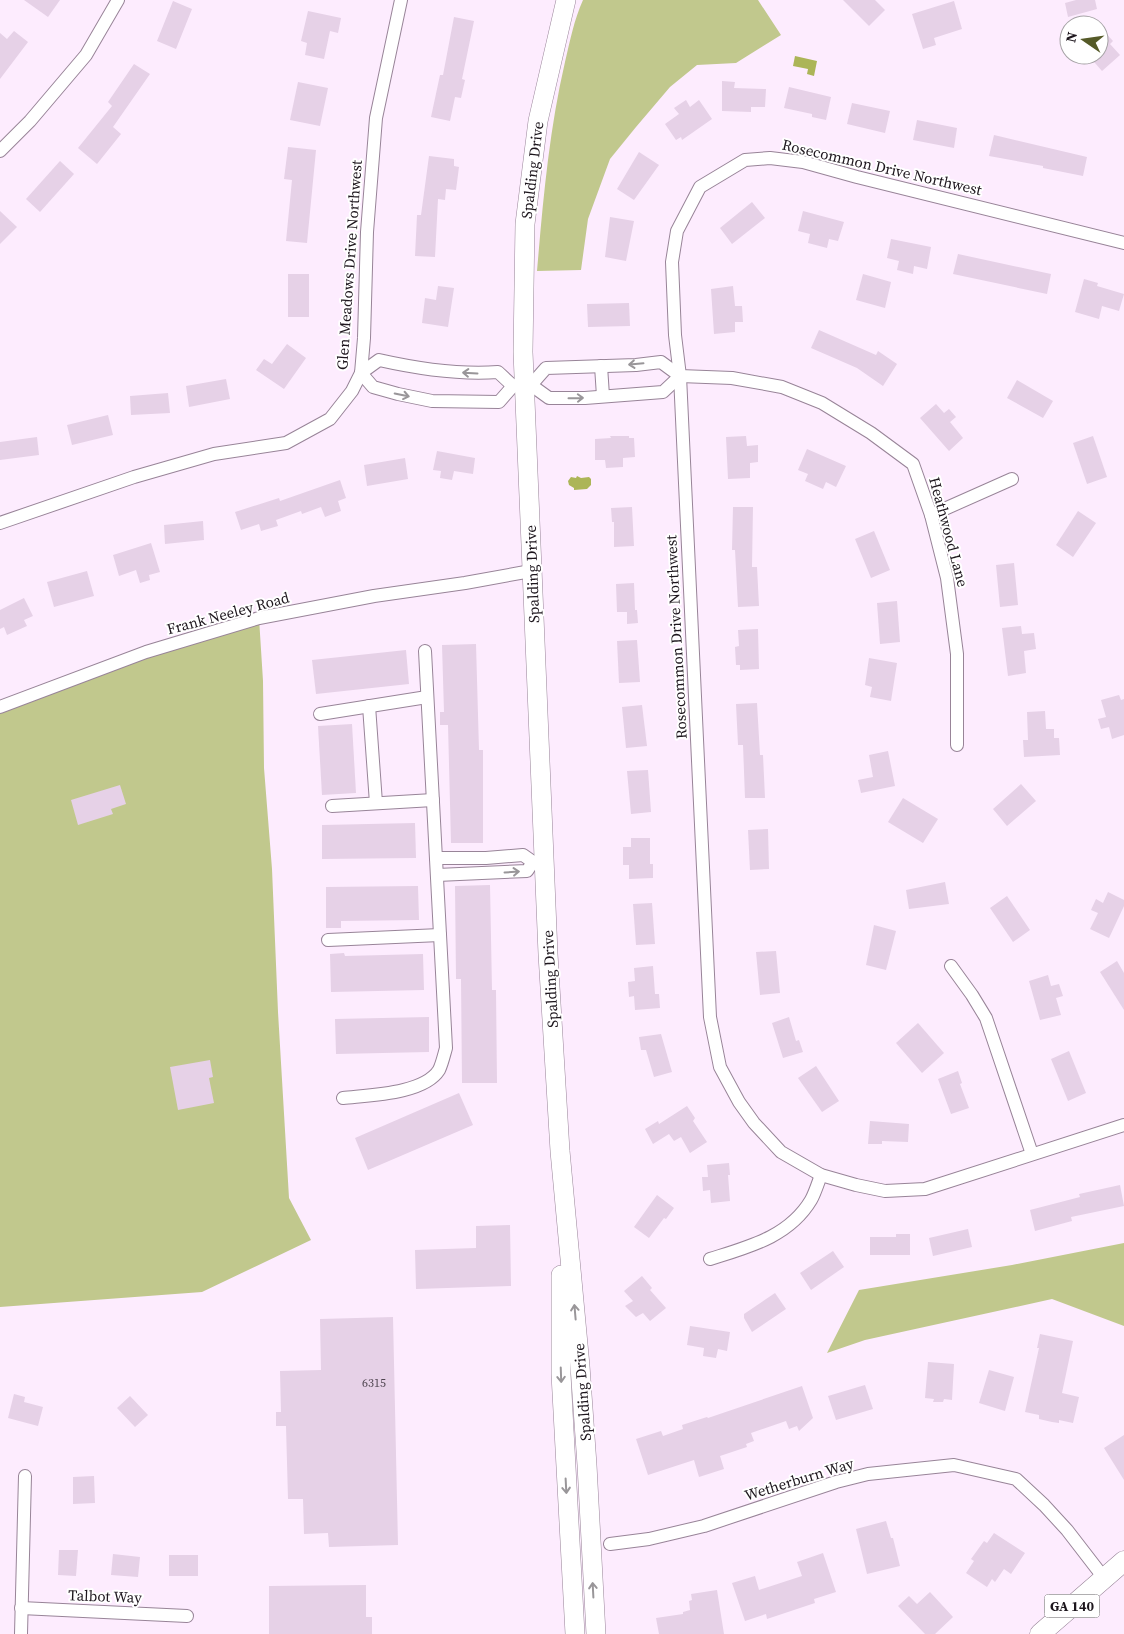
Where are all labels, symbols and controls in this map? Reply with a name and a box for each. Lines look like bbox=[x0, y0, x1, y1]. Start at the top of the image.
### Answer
north arrow bbox=[1059, 15, 1109, 65]
text: N bbox=[1060, 30, 1082, 44]
street label: Spalding Drive bbox=[516, 120, 548, 220]
street label: Rosecommon Drive Northwest bbox=[780, 134, 984, 200]
street label: Glen Meadows Drive Northwest bbox=[331, 159, 367, 371]
one-way arrow bbox=[628, 360, 644, 369]
one-way arrow bbox=[462, 368, 478, 378]
one-way arrow bbox=[393, 391, 409, 400]
one-way arrow bbox=[568, 393, 584, 403]
street label: Heathwood Lane bbox=[924, 475, 974, 590]
street label: Spalding Drive bbox=[520, 524, 544, 623]
street label: Rosecommon Drive Northwest bbox=[660, 534, 692, 740]
street label: Frank Neeley Road bbox=[164, 586, 292, 639]
one-way arrow bbox=[503, 867, 519, 876]
street label: Spalding Drive bbox=[537, 929, 563, 1028]
one-way arrow bbox=[570, 1304, 580, 1320]
street label: Spalding Drive bbox=[568, 1342, 596, 1442]
one-way arrow bbox=[557, 1367, 566, 1383]
house number: 6315 bbox=[362, 1375, 386, 1391]
street label: Wetherburn Way bbox=[742, 1452, 856, 1506]
one-way arrow bbox=[562, 1477, 571, 1493]
one-way arrow bbox=[589, 1582, 598, 1598]
street label: Talbot Way bbox=[68, 1584, 143, 1608]
road number: GA 140 bbox=[1044, 1594, 1100, 1618]

